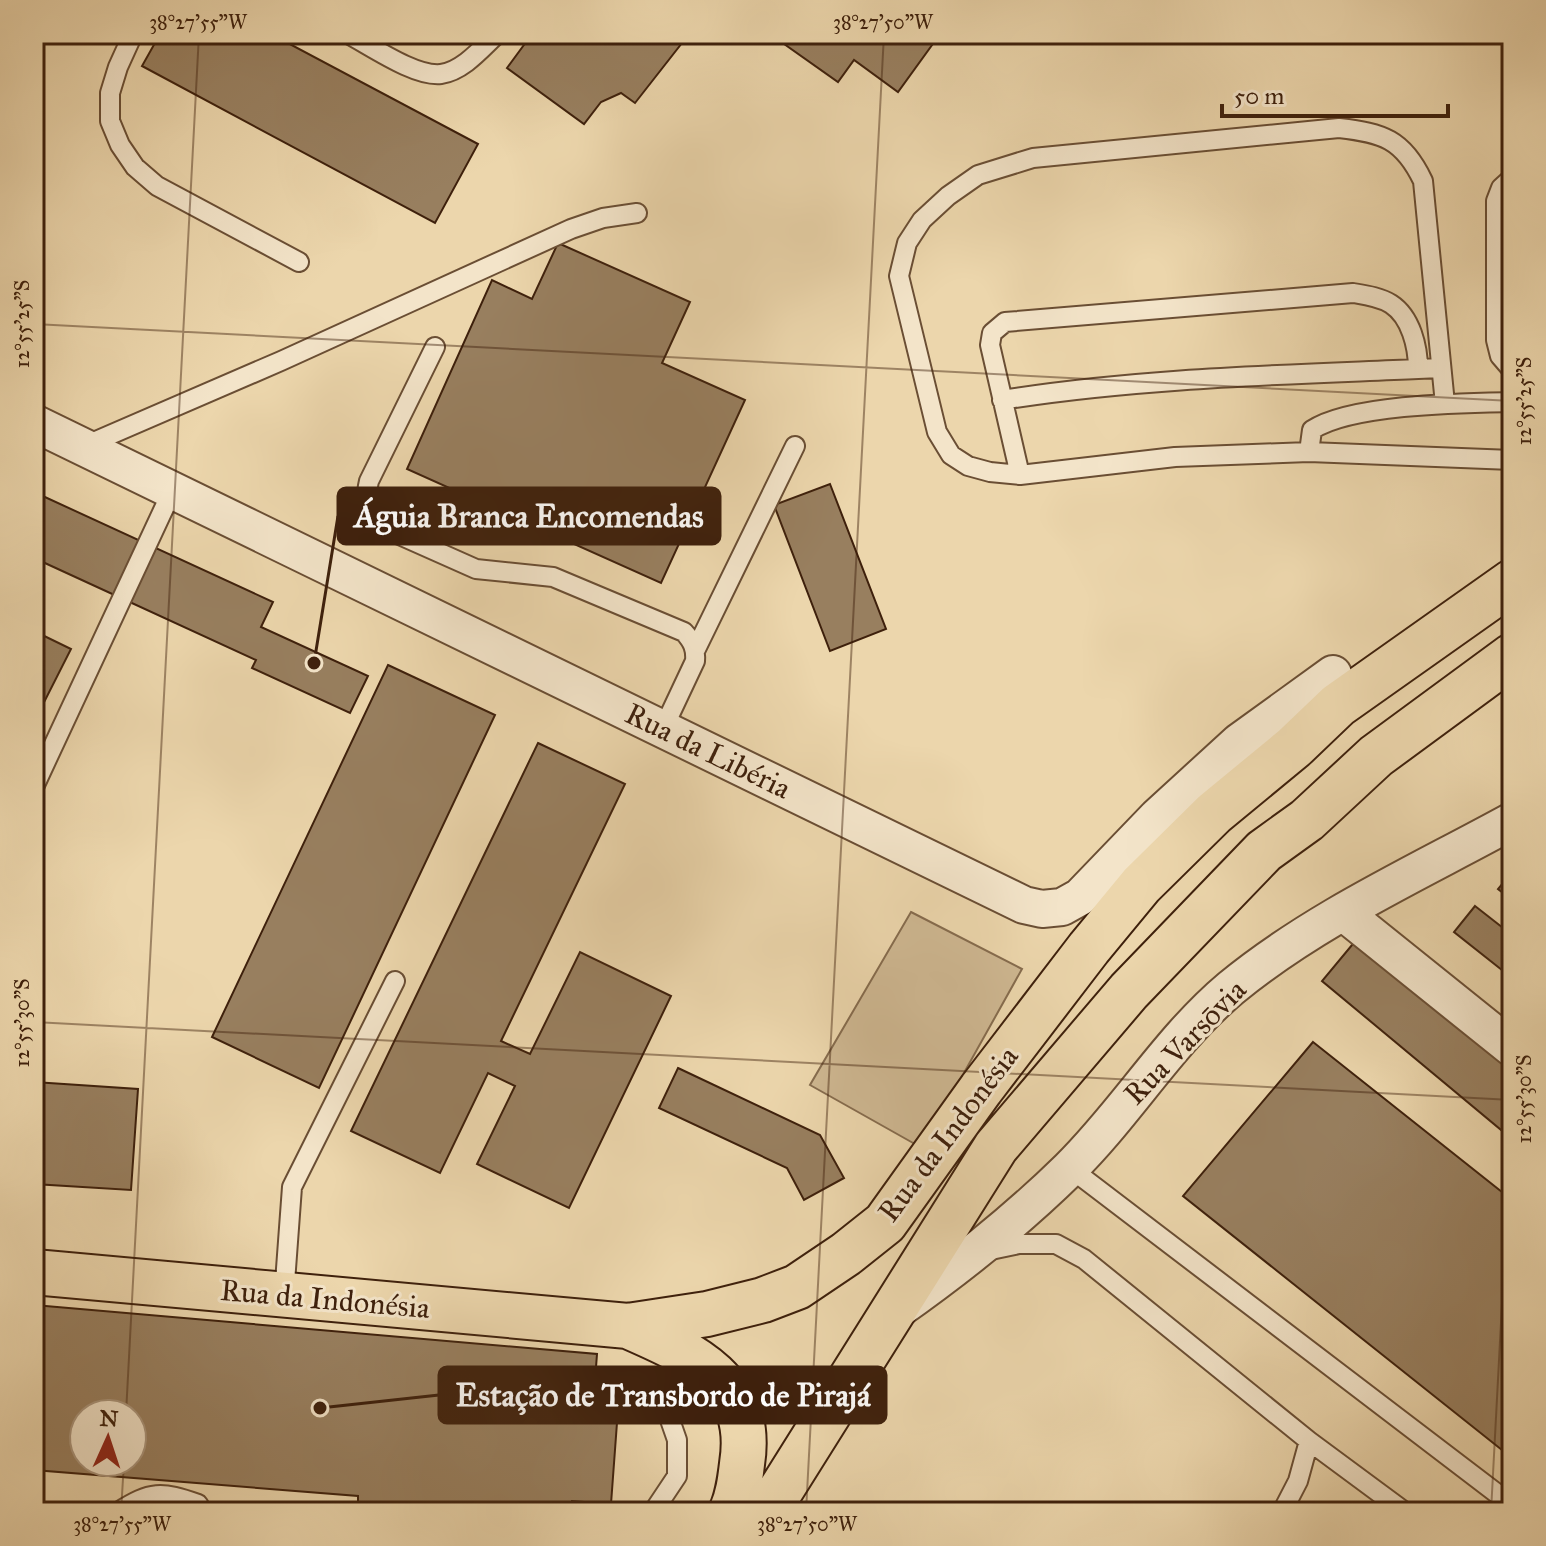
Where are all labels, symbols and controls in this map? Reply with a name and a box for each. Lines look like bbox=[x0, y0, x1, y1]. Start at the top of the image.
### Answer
text: 38°27'55"W bbox=[149, 10, 248, 34]
text: 38°27'50"W bbox=[833, 10, 934, 34]
scale bar bbox=[1222, 68, 1448, 118]
text: 50 m bbox=[1234, 81, 1284, 111]
text: 12°55'25"S bbox=[10, 280, 34, 368]
text: 12°55'25"S bbox=[1512, 357, 1536, 445]
callout: Águia Branca Encomendas bbox=[338, 488, 720, 544]
text: Águia Branca Encomendas bbox=[352, 496, 704, 536]
street label: Rua da Libéria bbox=[619, 695, 797, 807]
street label: Rua Varsōvia bbox=[1116, 972, 1254, 1112]
text: 12°55'30"S bbox=[10, 978, 34, 1068]
street label: Rua da Indonésia bbox=[870, 1039, 1026, 1229]
text: 12°55'30"S bbox=[1512, 1054, 1536, 1144]
street label: Rua da Indonésia bbox=[219, 1272, 432, 1326]
callout: Estação de Transbordo de Pirajá bbox=[439, 1367, 886, 1423]
text: Estação de Transbordo de Pirajá bbox=[456, 1376, 872, 1416]
north arrow bbox=[68, 1398, 148, 1478]
text: N bbox=[99, 1405, 119, 1433]
text: 38°27'55"W bbox=[73, 1512, 172, 1536]
text: 38°27'50"W bbox=[757, 1512, 858, 1536]

